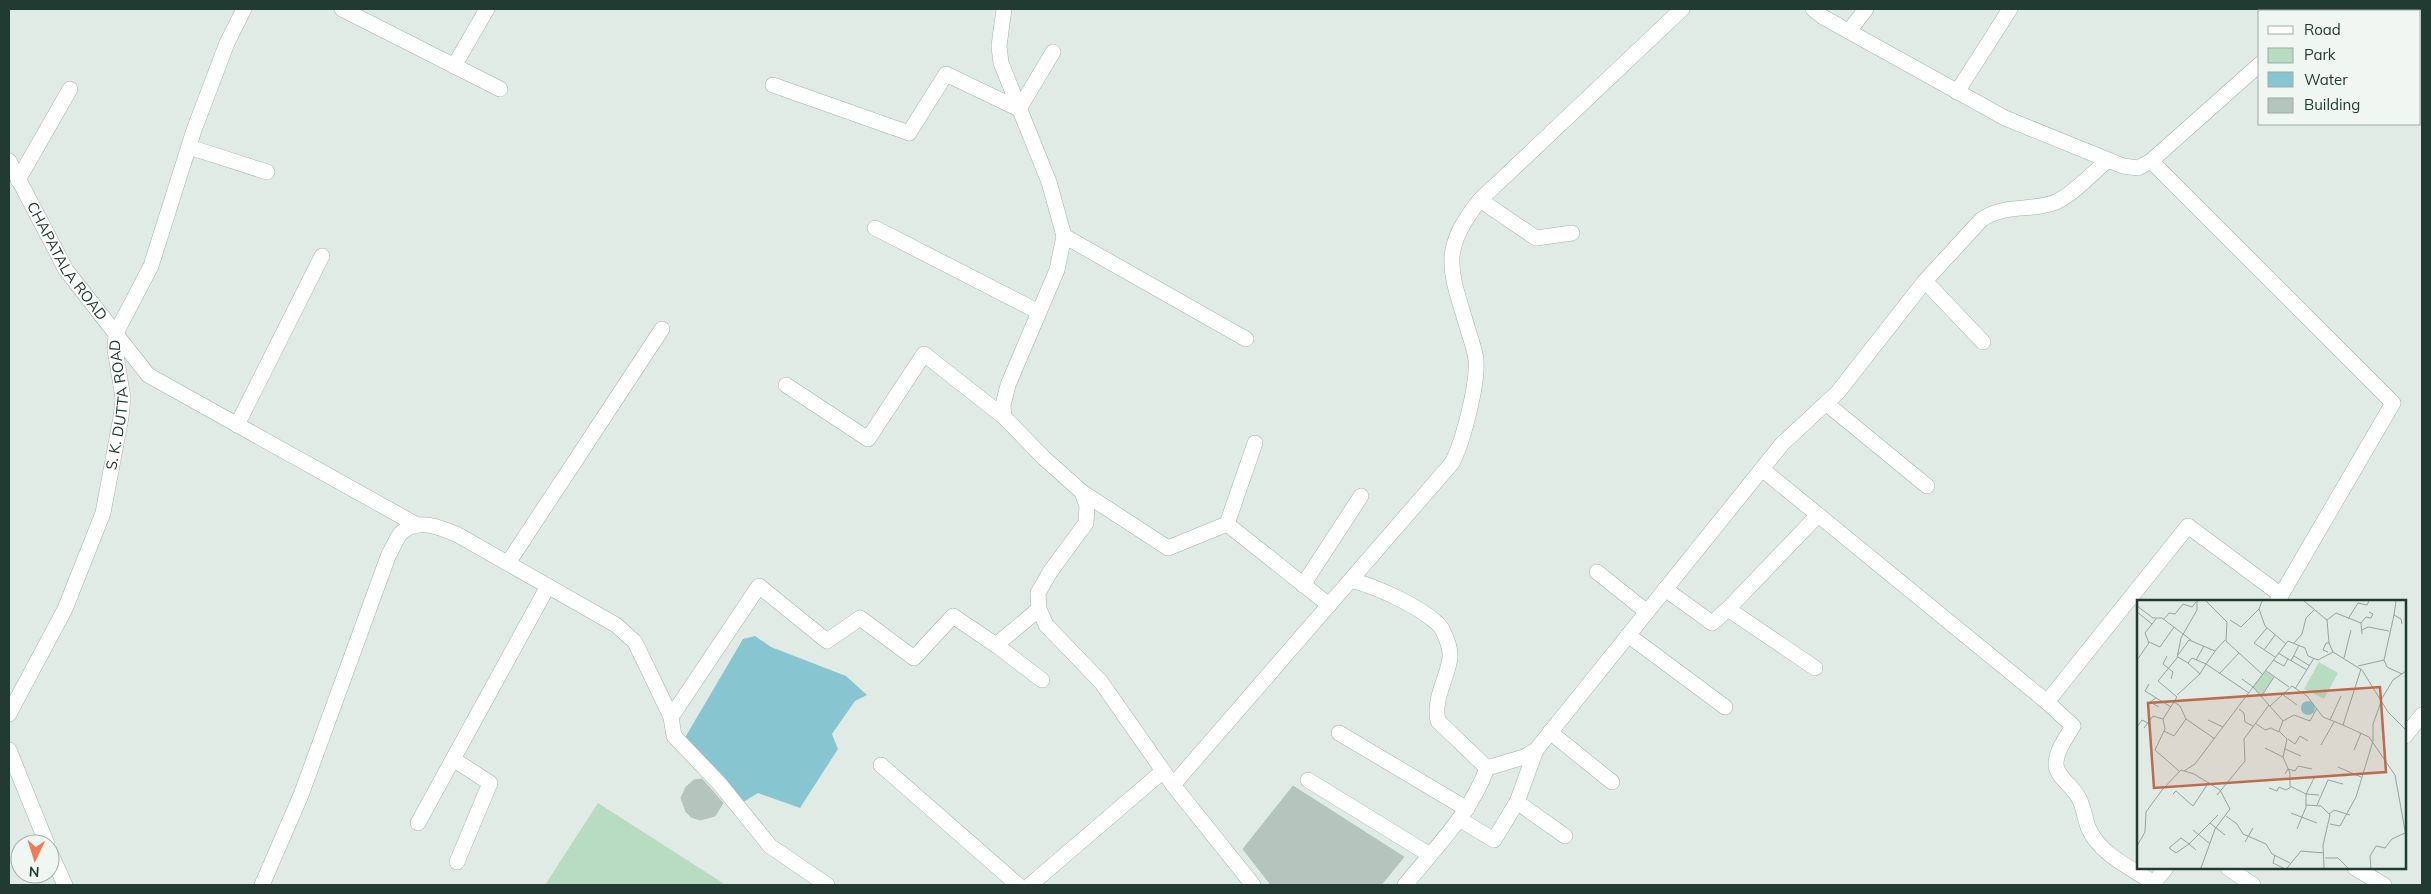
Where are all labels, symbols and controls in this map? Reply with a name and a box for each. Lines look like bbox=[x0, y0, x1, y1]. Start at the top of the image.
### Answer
legend bbox=[2258, 10, 2421, 125]
text: Road bbox=[2304, 20, 2341, 39]
text: Park bbox=[2304, 45, 2336, 64]
text: Water bbox=[2304, 70, 2348, 89]
text: Building bbox=[2304, 95, 2360, 114]
street label: CHAPATALA ROAD bbox=[23, 198, 112, 324]
street label: S. K. DUTTA ROAD bbox=[101, 339, 132, 472]
inset map bbox=[2137, 600, 2406, 869]
north arrow bbox=[10, 834, 60, 884]
text: N bbox=[28, 863, 40, 881]

